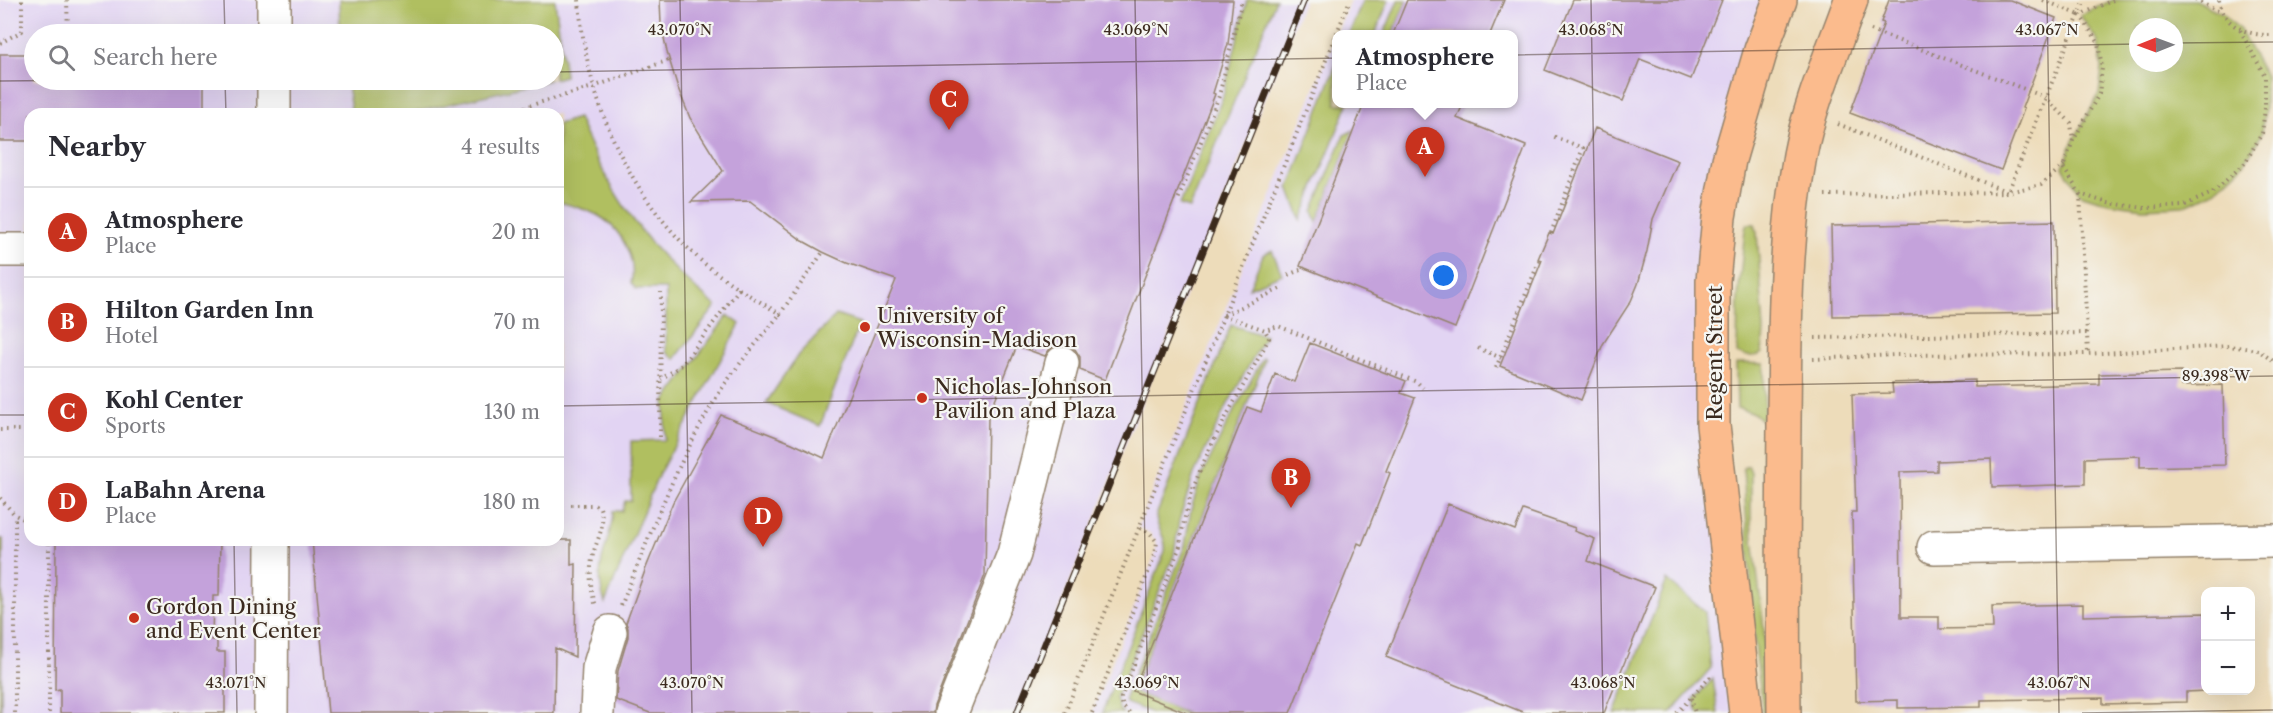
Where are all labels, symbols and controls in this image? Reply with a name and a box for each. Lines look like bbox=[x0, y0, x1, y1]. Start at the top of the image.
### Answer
north arrow bbox=[2129, 18, 2183, 72]
text: 43.070°N bbox=[648, 20, 712, 39]
text: 43.069°N bbox=[1103, 20, 1169, 39]
text: 43.068°N bbox=[1558, 20, 1624, 39]
text: 43.067°N bbox=[2015, 20, 2079, 39]
search box bbox=[24, 24, 564, 90]
popup bbox=[1332, 30, 1518, 108]
icon: search bbox=[45, 41, 78, 74]
text: Search here bbox=[93, 44, 218, 71]
text: Atmosphere bbox=[1356, 44, 1494, 71]
text: Place bbox=[1356, 71, 1407, 95]
pin: C bbox=[930, 80, 968, 130]
pin: A bbox=[1406, 128, 1444, 177]
text: Nearby bbox=[48, 131, 146, 163]
text: 4 results bbox=[461, 135, 540, 159]
text: Atmosphere bbox=[105, 207, 243, 234]
text: A bbox=[60, 220, 75, 244]
text: 20 m bbox=[492, 220, 540, 244]
text: Place bbox=[105, 234, 156, 258]
your location bbox=[1429, 261, 1458, 290]
street label: Regent Street bbox=[1702, 285, 1727, 421]
text: Hilton Garden Inn bbox=[105, 297, 314, 324]
place label: University of Wisconsin-Madison bbox=[876, 303, 1077, 352]
text: B bbox=[60, 310, 75, 334]
text: 70 m bbox=[494, 310, 540, 334]
marker: University of Wisconsin-Madison bbox=[858, 320, 872, 334]
text: Hotel bbox=[105, 324, 158, 348]
text: 89.398°W bbox=[2182, 366, 2251, 385]
place label: Nicholas-Johnson Pavilion and Plaza bbox=[934, 374, 1117, 423]
text: Kohl Center bbox=[105, 387, 243, 414]
marker: Nicholas-Johnson Pavilion and Plaza bbox=[915, 391, 929, 405]
text: C bbox=[59, 400, 76, 424]
text: 130 m bbox=[484, 400, 540, 424]
text: Sports bbox=[105, 414, 166, 438]
pin: B bbox=[1272, 458, 1310, 508]
text: LaBahn Arena bbox=[105, 477, 265, 504]
text: D bbox=[59, 490, 76, 514]
text: 180 m bbox=[483, 490, 540, 514]
pin: D bbox=[744, 498, 783, 547]
text: Place bbox=[105, 504, 156, 528]
map controls bbox=[2201, 587, 2255, 695]
button: + bbox=[2201, 587, 2255, 641]
place label: Gordon Dining and Event Center bbox=[146, 594, 321, 643]
marker: Gordon Dining and Event Center bbox=[127, 611, 141, 625]
button: − bbox=[2201, 641, 2255, 695]
text: 43.071°N bbox=[205, 673, 267, 692]
text: 43.070°N bbox=[660, 673, 724, 692]
text: 43.069°N bbox=[1114, 673, 1180, 692]
text: 43.068°N bbox=[1570, 673, 1636, 692]
text: 43.067°N bbox=[2027, 673, 2091, 692]

